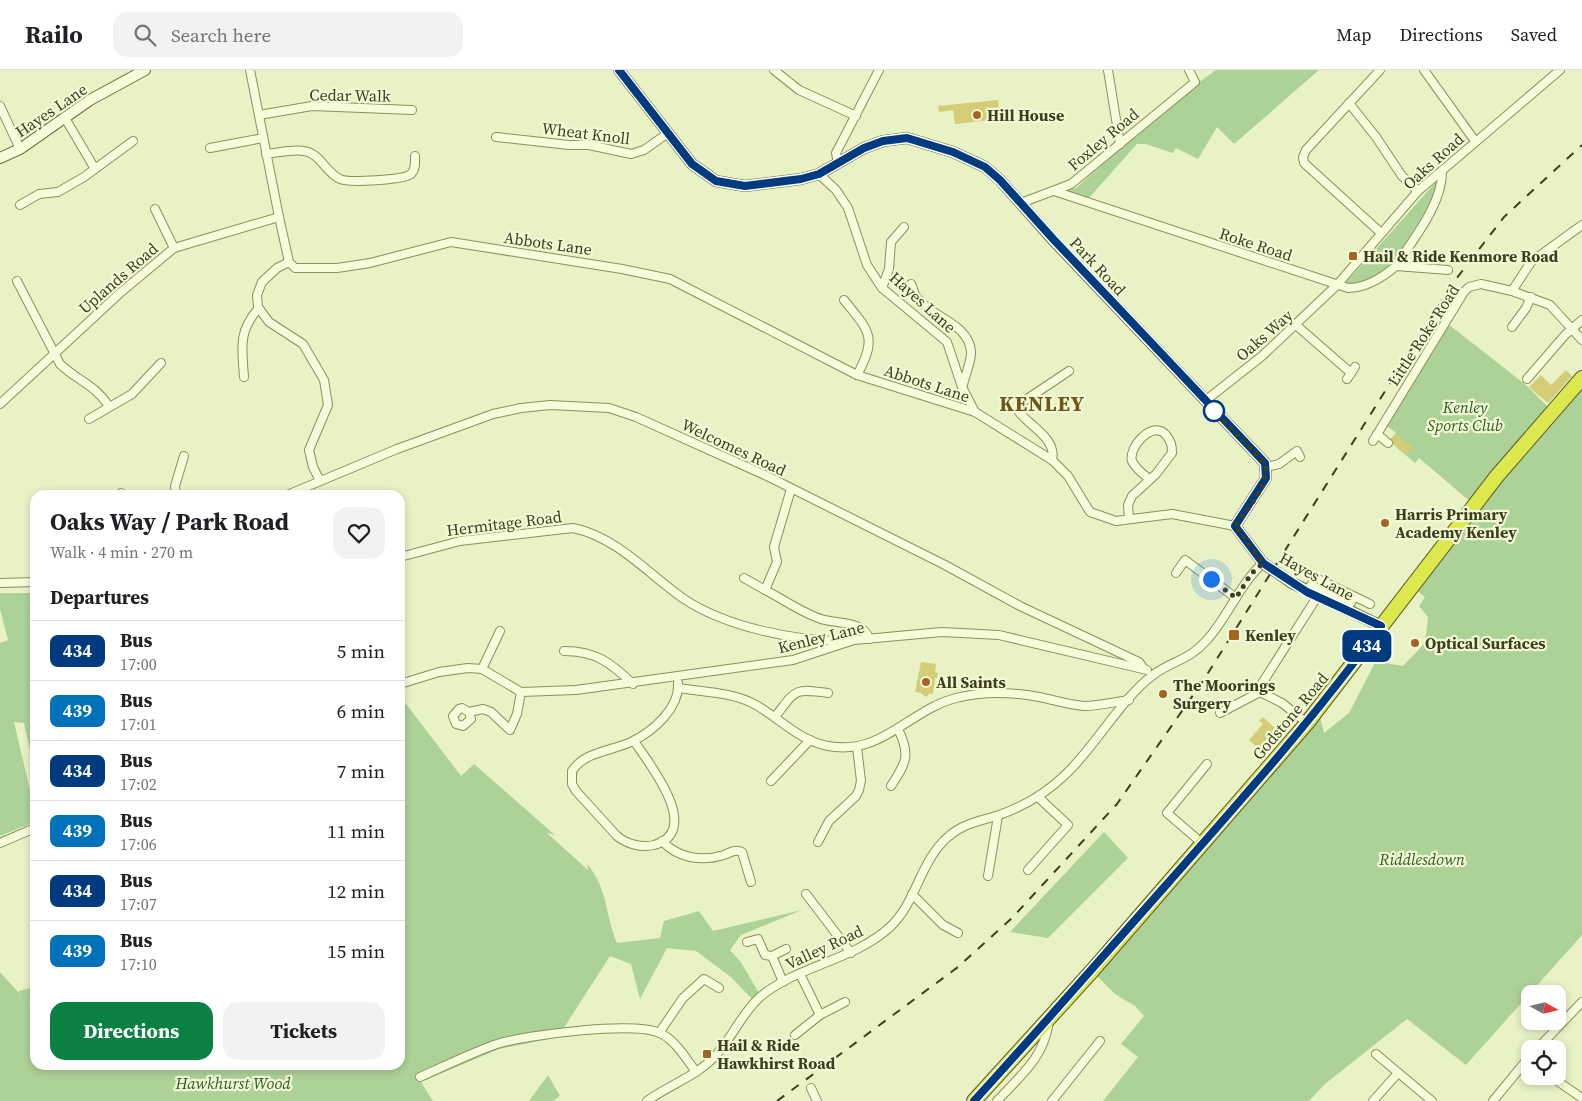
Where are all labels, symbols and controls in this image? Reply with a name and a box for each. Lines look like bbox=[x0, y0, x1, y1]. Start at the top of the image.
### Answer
search box bbox=[113, 12, 463, 57]
text: Railo bbox=[25, 18, 83, 51]
icon: search bbox=[131, 21, 159, 49]
text: Search here bbox=[171, 22, 271, 48]
text: Map bbox=[1336, 22, 1372, 47]
text: Directions bbox=[1400, 22, 1483, 47]
text: Saved bbox=[1511, 22, 1557, 47]
street label: Hayes Lane bbox=[11, 78, 91, 142]
street label: Cedar Walk bbox=[309, 83, 391, 107]
street label: Foxley Road bbox=[1063, 103, 1143, 175]
place label: Hill House bbox=[987, 104, 1064, 126]
marker: Hill House bbox=[971, 109, 983, 121]
street label: Wheat Knoll bbox=[541, 117, 632, 149]
street label: Oaks Road bbox=[1398, 128, 1468, 194]
street label: Roke Road bbox=[1217, 222, 1295, 266]
street label: Abbots Lane bbox=[502, 226, 594, 260]
street label: Park Road bbox=[1065, 232, 1131, 300]
street label: Uplands Road bbox=[74, 237, 162, 319]
place label: Hail & Ride Kenmore Road bbox=[1363, 245, 1559, 267]
marker: Hail & Ride Kenmore Road bbox=[1347, 250, 1359, 262]
street label: Hayes Lane bbox=[885, 266, 961, 338]
street label: Little Roke Road bbox=[1382, 280, 1464, 390]
street label: Oaks Way bbox=[1231, 304, 1298, 366]
street label: Abbots Lane bbox=[881, 359, 973, 407]
district label: KENLEY bbox=[999, 389, 1085, 418]
park label: Kenley Sports Club bbox=[1427, 396, 1503, 436]
unlabelled marker bbox=[1203, 400, 1225, 422]
street label: Welcomes Road bbox=[678, 413, 790, 481]
place label: Harris Primary Academy Kenley bbox=[1395, 503, 1517, 543]
text: Oaks Way / Park Road bbox=[50, 505, 289, 538]
street label: Hermitage Road bbox=[445, 505, 563, 541]
button: heart bbox=[333, 507, 385, 559]
marker: Harris Primary Academy Kenley bbox=[1379, 517, 1391, 529]
text: Walk · 4 min · 270 m bbox=[50, 541, 193, 563]
street label: Hayes Lane bbox=[1276, 546, 1358, 606]
your location bbox=[1199, 567, 1224, 592]
text: Departures bbox=[50, 584, 149, 610]
street label: Kenley Lane bbox=[775, 616, 867, 658]
place label: Kenley bbox=[1245, 624, 1296, 646]
text: Bus bbox=[120, 627, 152, 653]
marker: Kenley bbox=[1227, 628, 1241, 642]
line badge: 434 bbox=[1338, 630, 1396, 662]
place label: Optical Surfaces bbox=[1425, 632, 1546, 654]
text: 434 bbox=[1352, 633, 1382, 658]
marker: Optical Surfaces bbox=[1409, 637, 1421, 649]
text: 434 bbox=[63, 638, 92, 663]
text: 5 min bbox=[337, 638, 385, 664]
text: 17:00 bbox=[120, 653, 157, 675]
street label: Godstone Road bbox=[1247, 668, 1333, 764]
place label: All Saints bbox=[936, 671, 1006, 693]
place label: The Moorings Surgery bbox=[1173, 674, 1275, 714]
marker: All Saints bbox=[920, 676, 932, 688]
text: Bus bbox=[120, 687, 152, 713]
marker: The Moorings Surgery bbox=[1157, 688, 1169, 700]
text: 439 bbox=[63, 698, 92, 723]
text: 6 min bbox=[337, 698, 385, 724]
text: 17:01 bbox=[120, 713, 157, 735]
text: Bus bbox=[120, 747, 152, 773]
text: 434 bbox=[63, 758, 92, 783]
text: 7 min bbox=[337, 758, 385, 784]
text: 17:02 bbox=[120, 773, 157, 795]
text: Bus bbox=[120, 807, 152, 833]
text: 439 bbox=[63, 818, 92, 843]
text: 11 min bbox=[327, 818, 385, 844]
text: 17:06 bbox=[120, 833, 157, 855]
park label: Riddlesdown bbox=[1378, 848, 1465, 870]
text: Bus bbox=[120, 867, 152, 893]
text: 434 bbox=[63, 878, 92, 903]
text: 12 min bbox=[327, 878, 385, 904]
text: 17:07 bbox=[120, 893, 157, 915]
street label: Valley Road bbox=[782, 919, 866, 975]
text: Bus bbox=[120, 927, 152, 953]
text: 439 bbox=[63, 938, 92, 963]
text: 15 min bbox=[327, 938, 385, 964]
text: 17:10 bbox=[120, 953, 157, 975]
north arrow bbox=[1521, 985, 1566, 1030]
map controls bbox=[1521, 985, 1566, 1085]
button: Directions bbox=[50, 1002, 213, 1060]
button: Tickets bbox=[223, 1002, 385, 1060]
place label: Hail & Ride Hawkhirst Road bbox=[717, 1034, 836, 1074]
button: locate bbox=[1521, 1040, 1566, 1085]
marker: Hail & Ride Hawkhirst Road bbox=[701, 1048, 713, 1060]
park label: Hawkhurst Wood bbox=[174, 1072, 291, 1094]

